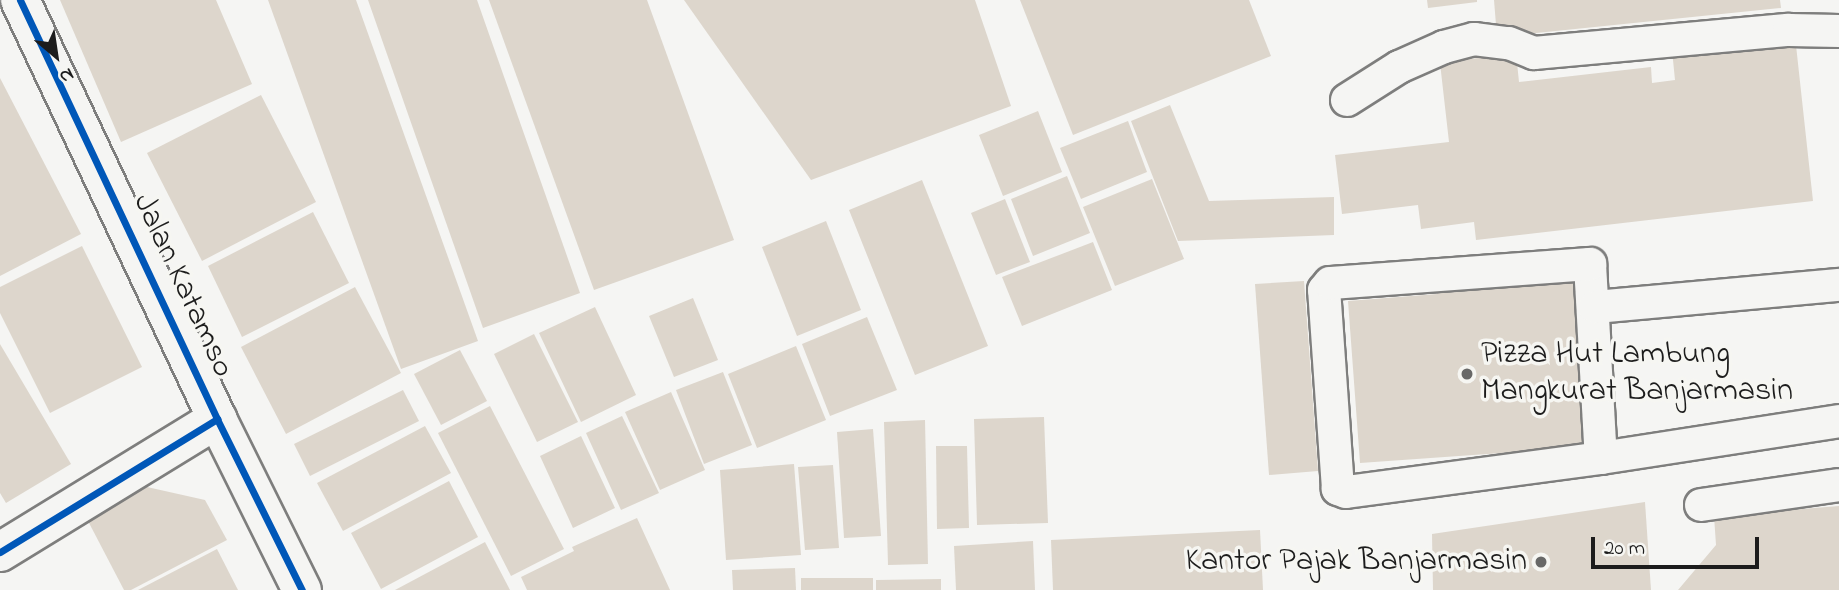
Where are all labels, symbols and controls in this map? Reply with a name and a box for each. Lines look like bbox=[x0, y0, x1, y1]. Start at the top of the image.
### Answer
north arrow bbox=[21, 21, 91, 91]
text: N bbox=[54, 60, 79, 90]
street label: Jalan Katamso bbox=[123, 188, 241, 384]
place label: Pizza Hut Lambung Mangkurat Banjarmasin bbox=[1481, 337, 1793, 412]
marker: Pizza Hut Lambung Mangkurat Banjarmasin bbox=[1459, 366, 1475, 382]
scale bar bbox=[1594, 524, 1762, 568]
text: 20 m bbox=[1604, 534, 1645, 564]
place label: Kantor Pajak Banjarmasin bbox=[1185, 543, 1527, 581]
marker: Kantor Pajak Banjarmasin bbox=[1533, 554, 1549, 570]

